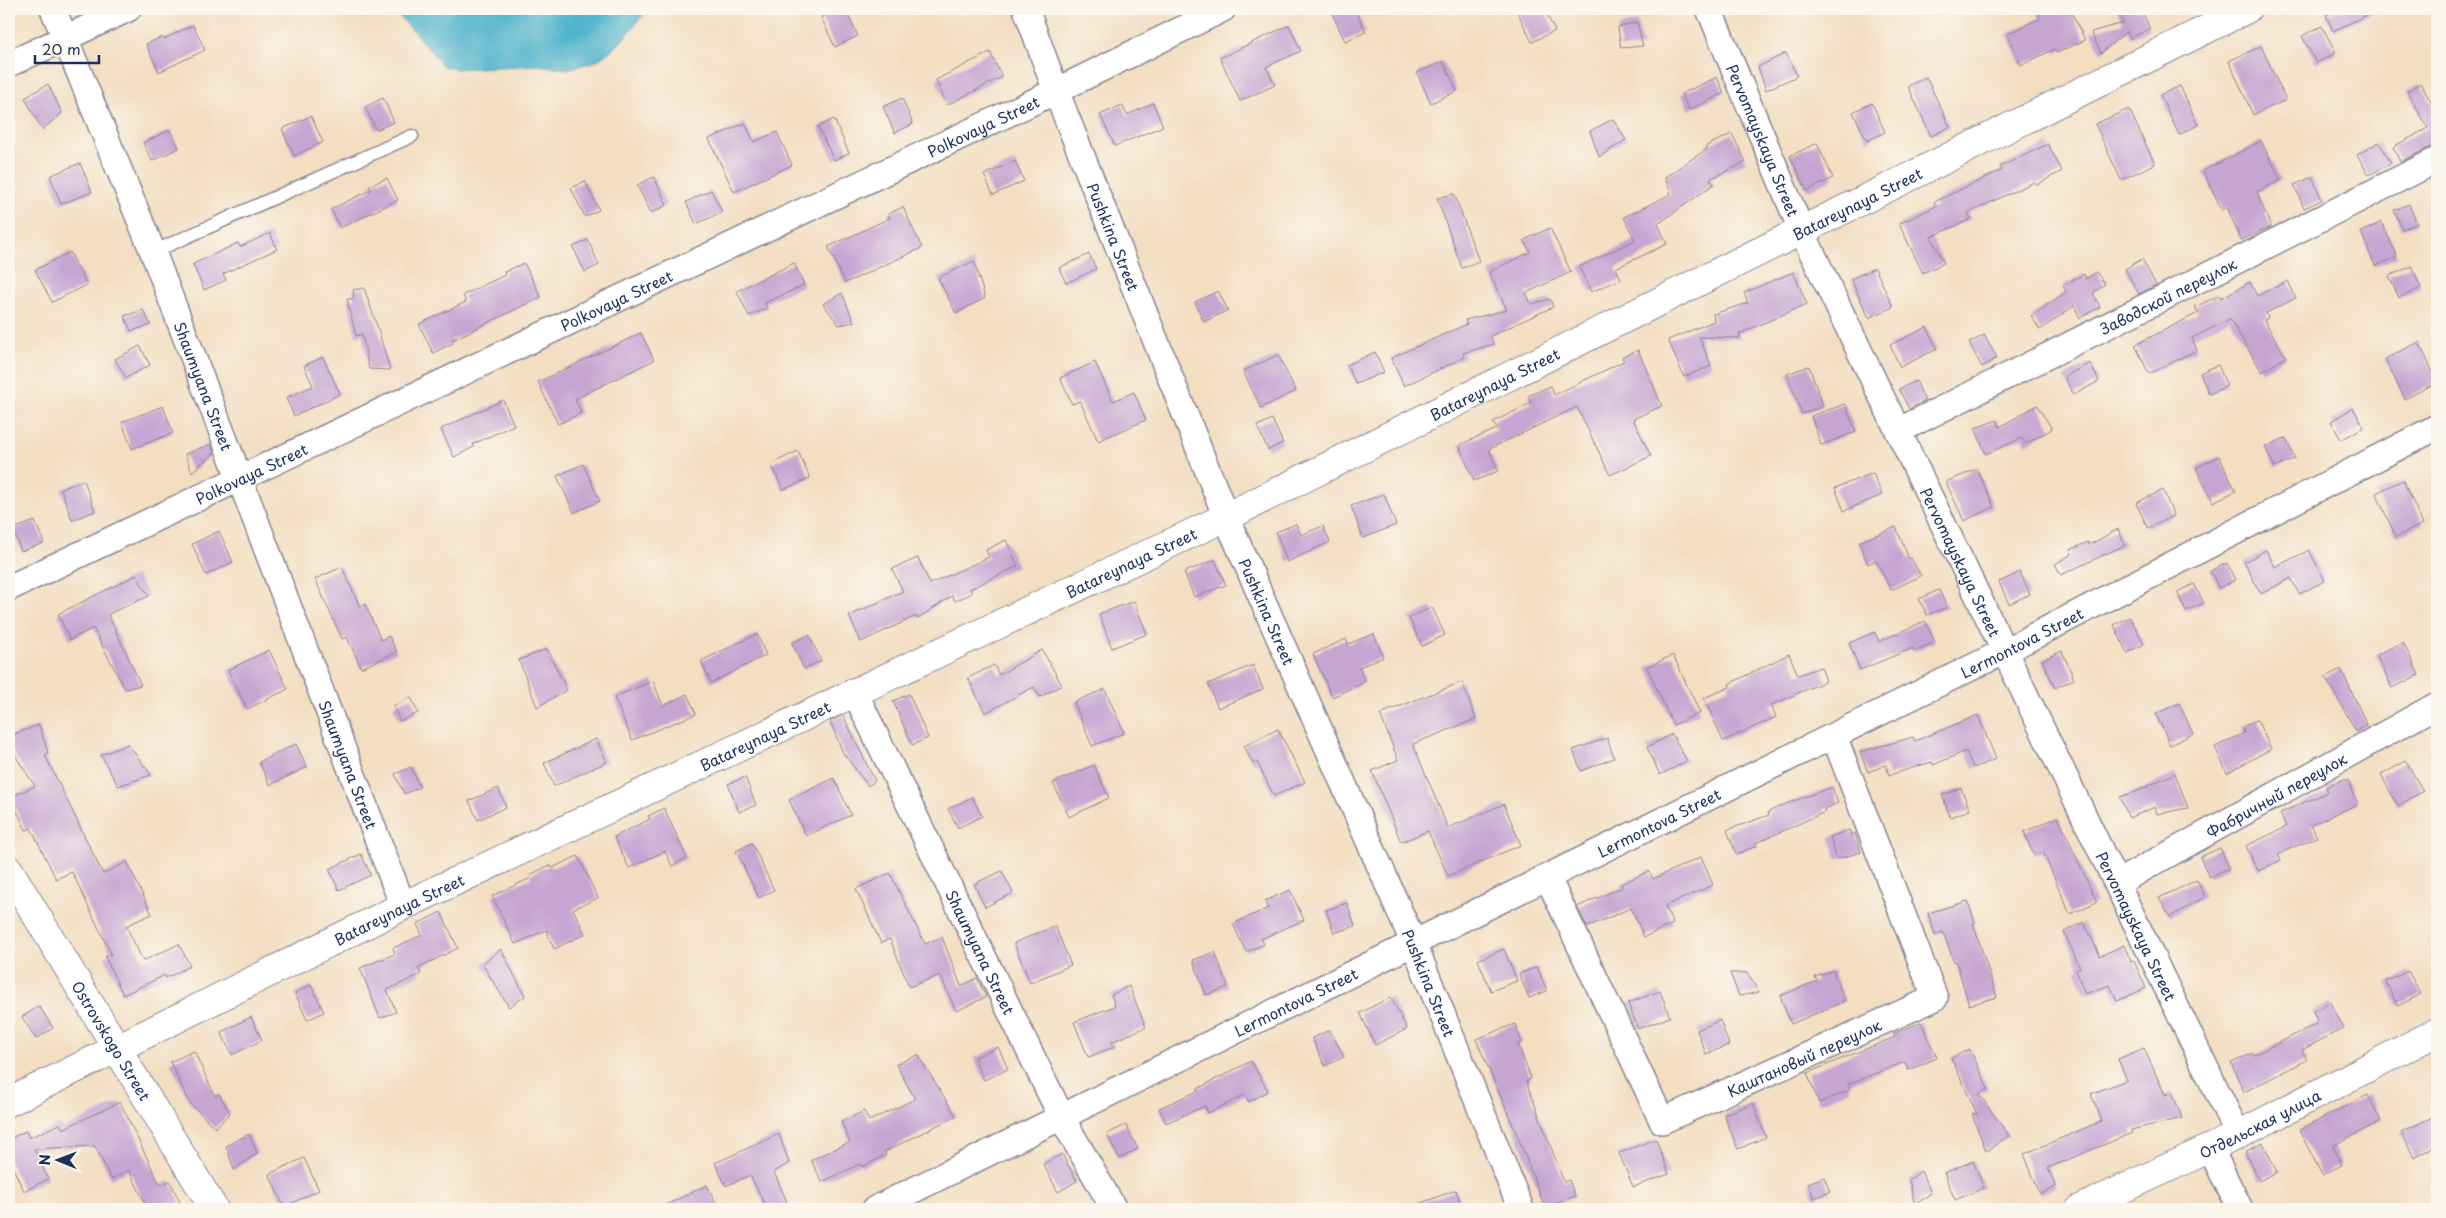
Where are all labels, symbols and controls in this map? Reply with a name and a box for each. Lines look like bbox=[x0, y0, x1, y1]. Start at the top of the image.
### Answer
scale bar bbox=[35, 32, 99, 64]
text: 20 m bbox=[42, 37, 81, 60]
street label: Pervomayskaya Street bbox=[1722, 60, 1806, 220]
street label: Polkovaya Street bbox=[923, 89, 1043, 162]
street label: Batareynaya Street bbox=[1788, 161, 1926, 245]
street label: Pushkina Street bbox=[1082, 179, 1146, 294]
street label: Заводской переулок bbox=[2096, 251, 2240, 339]
street label: Polkovaya Street bbox=[556, 263, 676, 336]
street label: Shaumyana Street bbox=[169, 318, 239, 454]
street label: Batareynaya Street bbox=[1425, 341, 1563, 426]
street label: Polkovaya Street bbox=[191, 437, 311, 510]
street label: Pervomayskaya Street bbox=[1916, 484, 2007, 640]
street label: Batareynaya Street bbox=[1061, 521, 1200, 603]
street label: Pushkina Street bbox=[1234, 554, 1301, 668]
street label: Lermontova Street bbox=[1956, 601, 2087, 683]
street label: Batareynaya Street bbox=[695, 694, 834, 776]
street label: Shaumyana Street bbox=[314, 696, 384, 832]
street label: Фабричный переулок bbox=[2202, 746, 2351, 843]
street label: Lermontova Street bbox=[1593, 782, 1724, 862]
street label: Pervomayskaya Street bbox=[2091, 847, 2183, 1004]
street label: Batareynaya Street bbox=[330, 867, 468, 950]
street label: Shaumyana Street bbox=[941, 885, 1021, 1018]
street label: Pushkina Street bbox=[1397, 925, 1462, 1040]
street label: Lermontova Street bbox=[1230, 961, 1361, 1042]
street label: Ostrovskogo Street bbox=[67, 976, 157, 1105]
street label: Каштановый переулок bbox=[1723, 1012, 1885, 1102]
street label: Отдельская улица bbox=[2195, 1083, 2325, 1163]
north arrow bbox=[32, 1136, 82, 1186]
text: N bbox=[34, 1154, 55, 1165]

